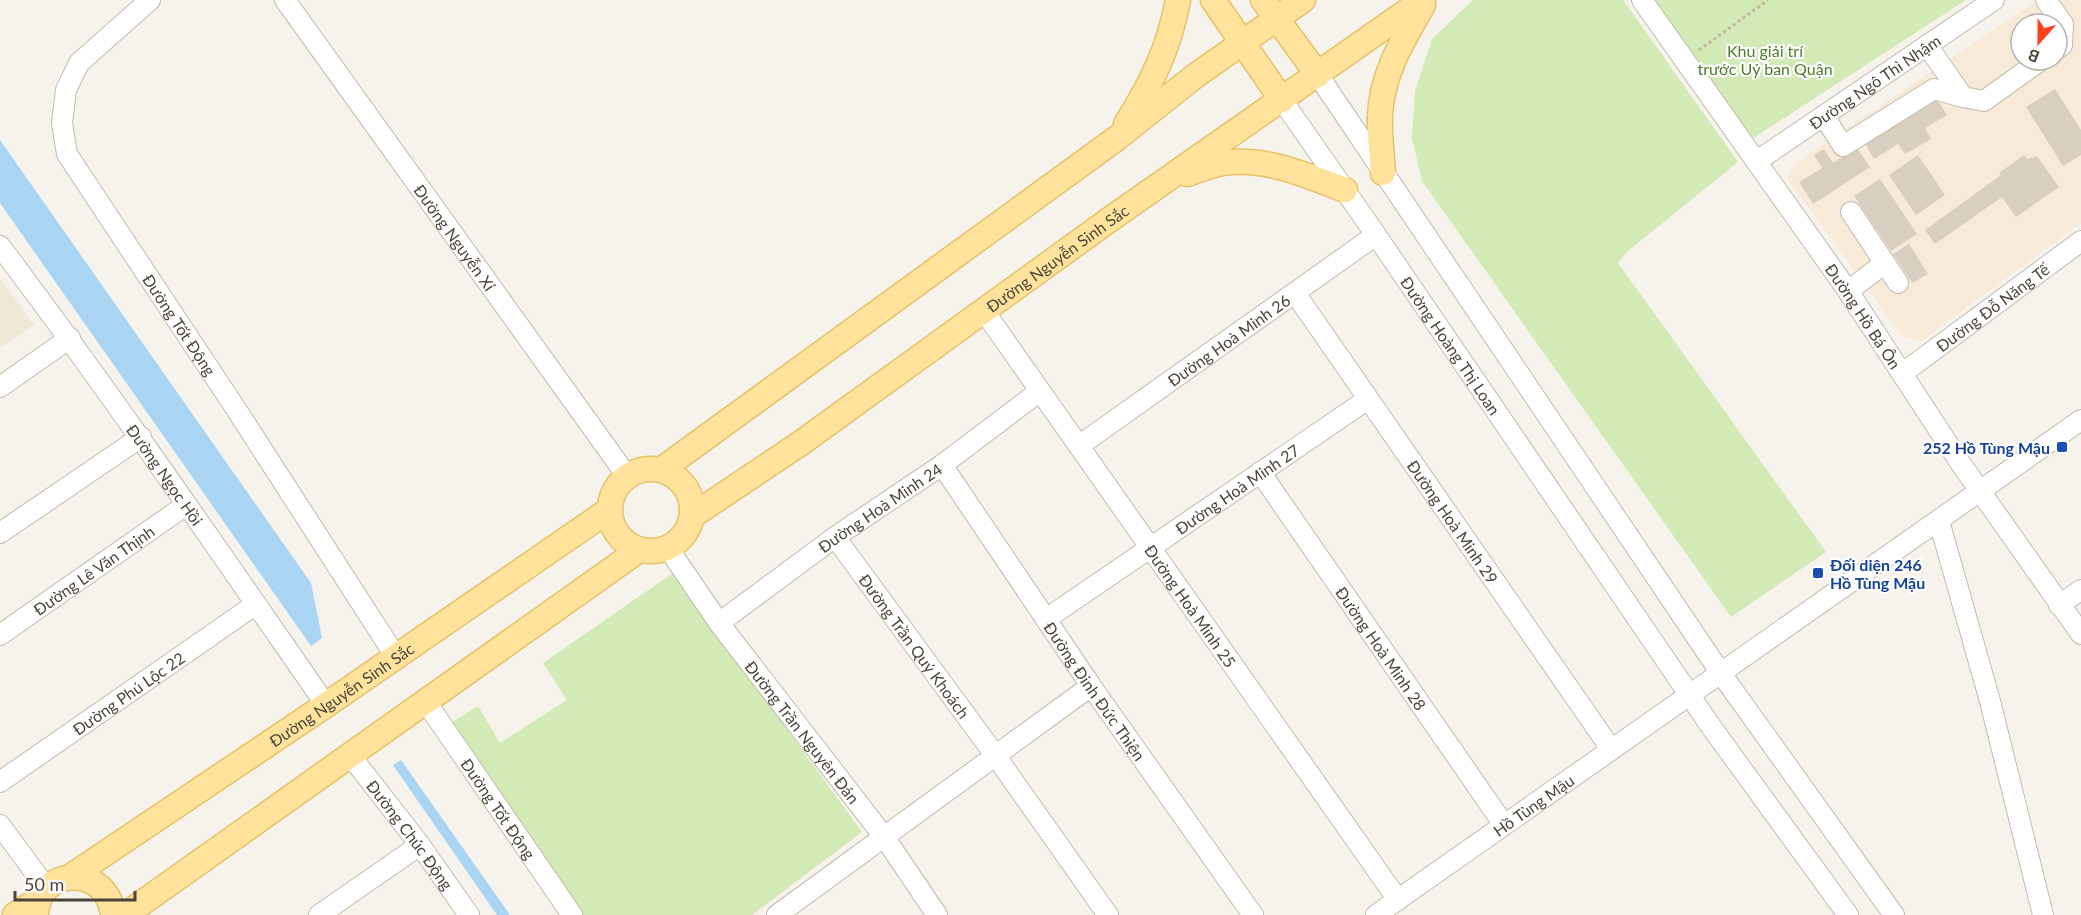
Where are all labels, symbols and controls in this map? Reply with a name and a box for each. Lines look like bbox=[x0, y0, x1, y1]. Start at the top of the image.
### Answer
north arrow bbox=[2009, 12, 2069, 72]
street label: Đường Ngô Thì Nhậm bbox=[1805, 30, 1944, 133]
park label: Khu giải trí trước Uỷ ban Quận bbox=[1697, 41, 1833, 78]
text: B bbox=[2025, 46, 2042, 67]
street label: Đường Nguyễn Xí bbox=[411, 180, 501, 295]
street label: Đường Nguyễn Sinh Sắc bbox=[982, 200, 1132, 316]
street label: Đường Đỗ Năng Tế bbox=[1932, 258, 2054, 355]
street label: Đường Hồ Bá Ôn bbox=[1822, 260, 1906, 372]
street label: Đường Tốt Động bbox=[139, 270, 220, 379]
street label: Đường Hoàng Thị Loan bbox=[1397, 273, 1505, 418]
street label: Đường Hoà Minh 26 bbox=[1164, 290, 1293, 390]
street label: Đường Ngọc Hồi bbox=[123, 420, 208, 529]
place label: 252 Hồ Tùng Mậu bbox=[1923, 438, 2050, 457]
street label: Đường Hoà Minh 27 bbox=[1171, 440, 1302, 538]
marker: 252 Hồ Tùng Mậu bbox=[2055, 440, 2069, 454]
street label: Đường Hoà Minh 29 bbox=[1404, 456, 1503, 587]
street label: Đường Hoà Minh 24 bbox=[814, 459, 945, 556]
street label: Đường Lê Văn Thịnh bbox=[29, 521, 158, 619]
street label: Đường Hoà Minh 25 bbox=[1141, 540, 1241, 671]
place label: Đối diện 246 Hồ Tùng Mậu bbox=[1829, 555, 1925, 592]
marker: Đối diện 246 Hồ Tùng Mậu bbox=[1811, 566, 1825, 580]
street label: Đường Trần Quý Khoách bbox=[856, 570, 974, 722]
street label: Đường Hoà Minh 28 bbox=[1332, 583, 1431, 713]
street label: Đường Đinh Đức Thiện bbox=[1041, 618, 1150, 764]
street label: Đường Nguyễn Sinh Sắc bbox=[265, 638, 417, 750]
street label: Đường Phú Lộc 22 bbox=[68, 647, 188, 738]
street label: Đường Trần Nguyên Đán bbox=[742, 657, 864, 807]
street label: Đường Tốt Động bbox=[458, 754, 540, 862]
street label: Hồ Tùng Mậu bbox=[1489, 770, 1577, 840]
street label: Đường Chúc Động bbox=[363, 776, 458, 893]
scale bar bbox=[15, 864, 135, 902]
text: 50 m bbox=[24, 873, 64, 895]

